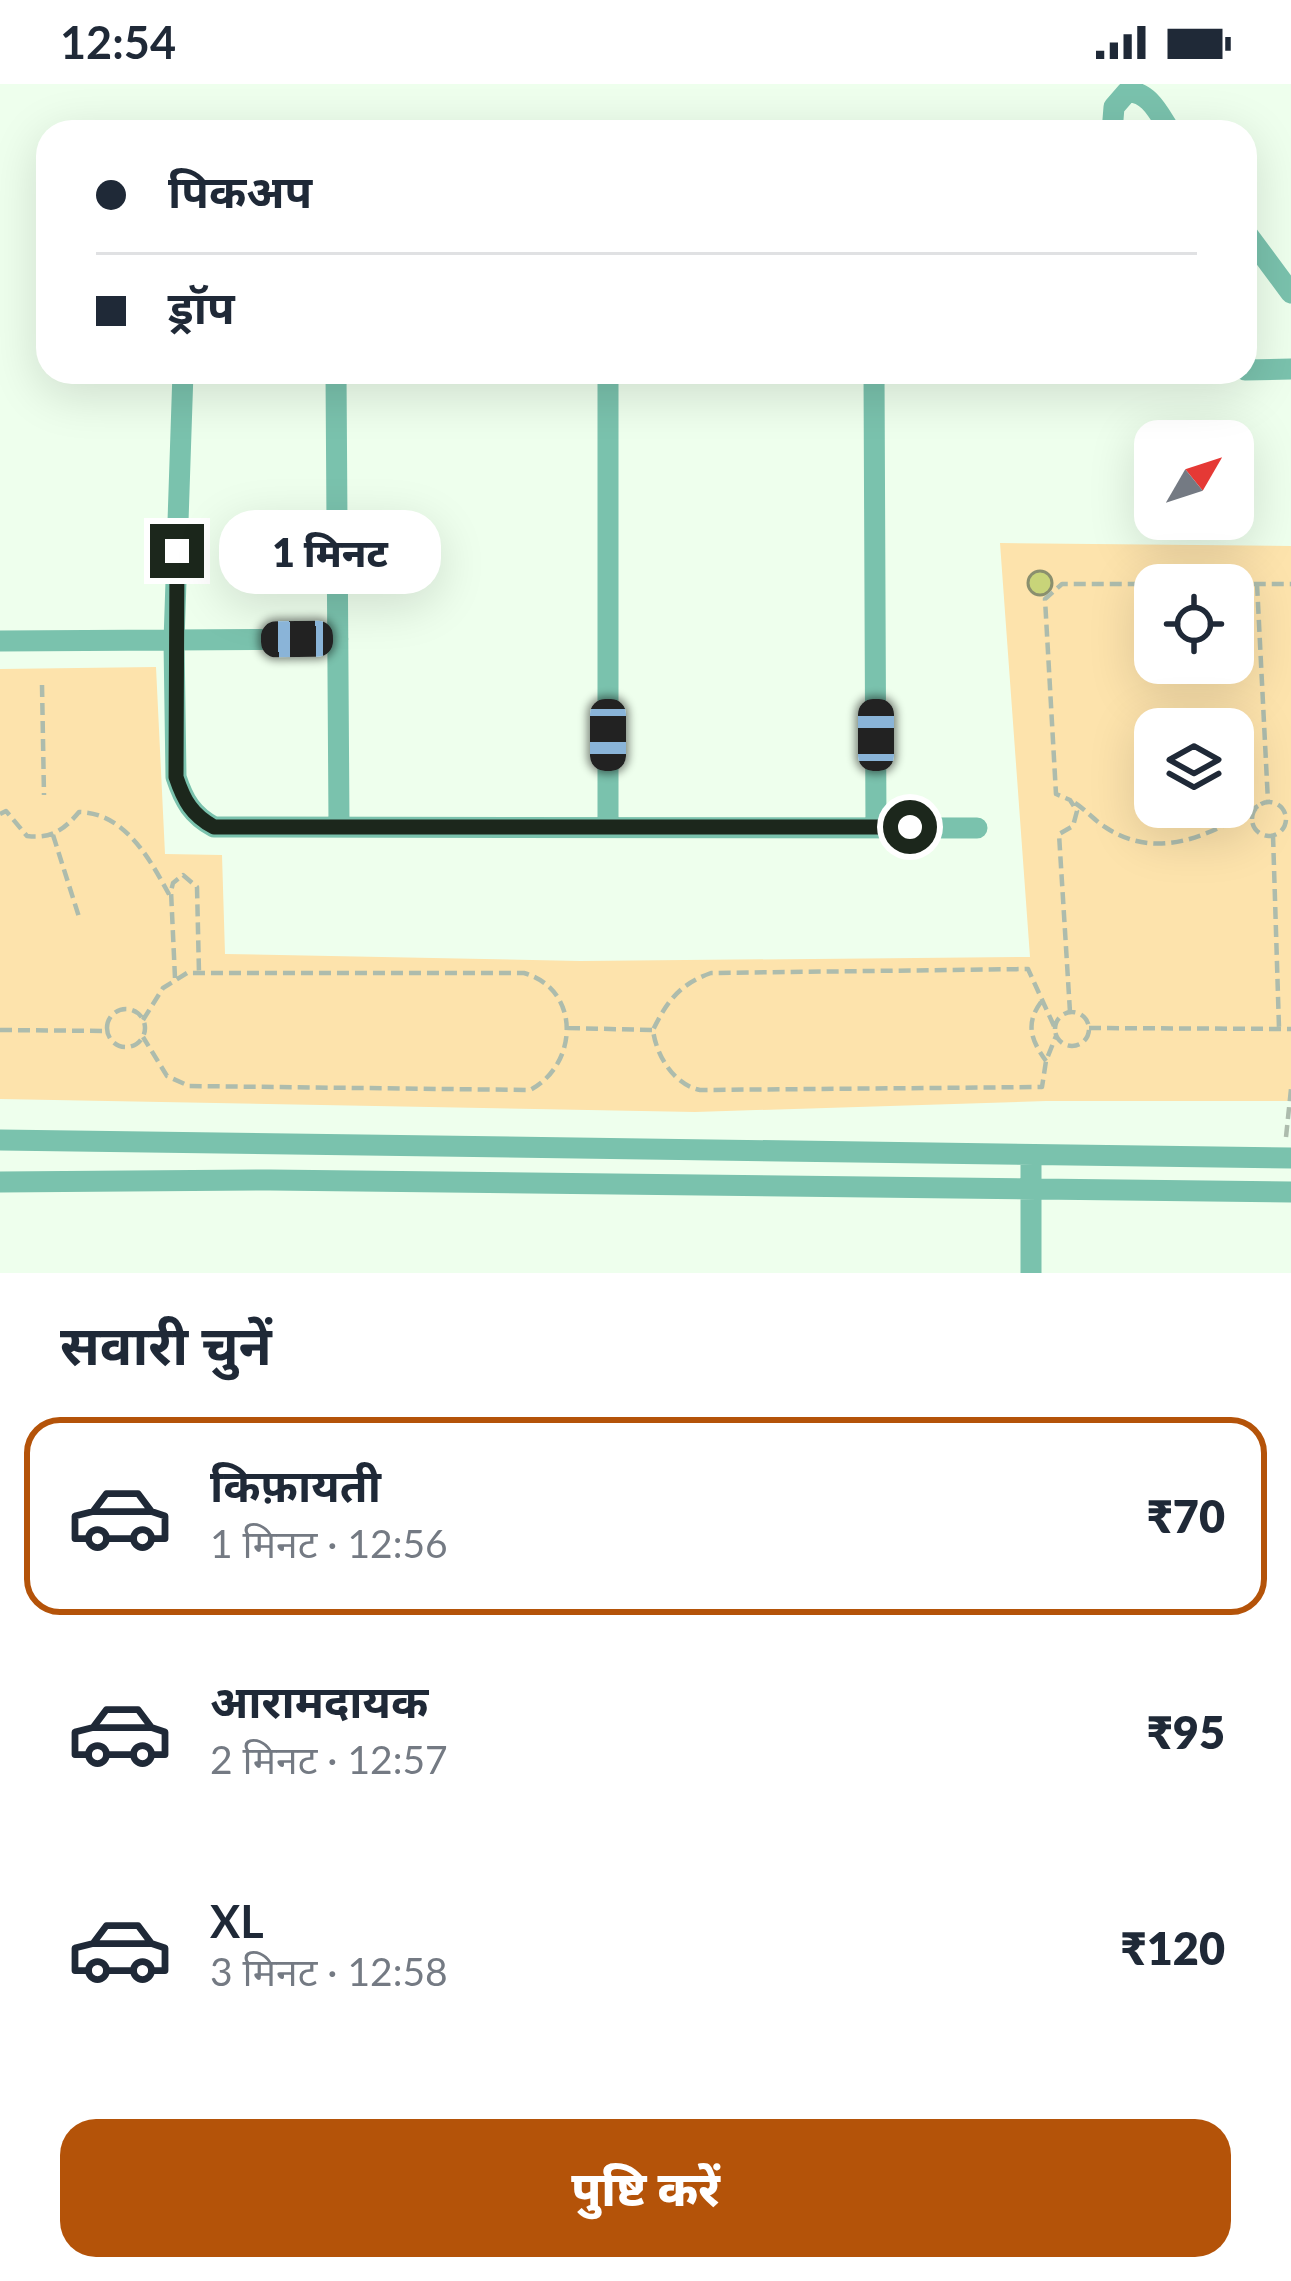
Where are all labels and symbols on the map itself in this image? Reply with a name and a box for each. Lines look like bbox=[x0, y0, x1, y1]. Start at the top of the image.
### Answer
north arrow bbox=[1134, 420, 1254, 540]
callout: 1 मिनट bbox=[219, 509, 441, 593]
route end bbox=[150, 524, 204, 578]
car bbox=[261, 620, 333, 658]
car bbox=[590, 699, 626, 771]
car bbox=[858, 699, 894, 771]
route start bbox=[883, 800, 937, 854]

